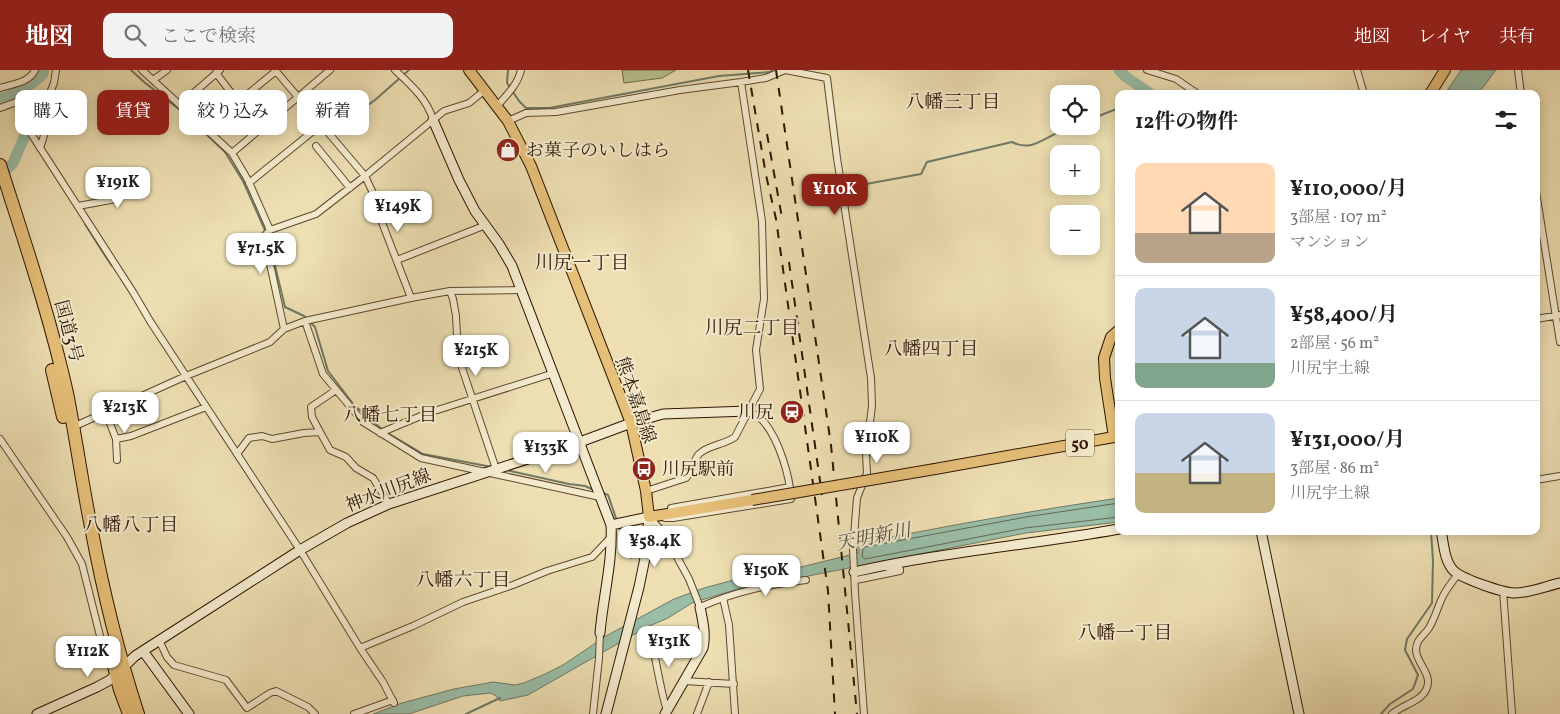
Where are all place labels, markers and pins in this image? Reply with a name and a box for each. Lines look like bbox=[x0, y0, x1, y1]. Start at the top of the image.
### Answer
shop icon: お菓子のいしはら bbox=[495, 137, 521, 163]
place label: お菓子のいしはら bbox=[526, 139, 670, 164]
pin: ¥191K bbox=[83, 166, 153, 209]
pin: ¥110K bbox=[800, 174, 870, 216]
pin: ¥149K bbox=[363, 190, 433, 233]
pin: ¥71.5K bbox=[220, 232, 302, 275]
pin: ¥215K bbox=[441, 334, 511, 377]
pin: ¥213K bbox=[90, 392, 160, 434]
station icon: 川尻 bbox=[779, 399, 805, 425]
place label: 川尻 bbox=[738, 401, 774, 426]
pin: ¥110K bbox=[842, 422, 912, 464]
pin: ¥133K bbox=[511, 432, 581, 474]
bus stop icon: 川尻駅前 bbox=[631, 456, 657, 482]
place label: 川尻駅前 bbox=[662, 458, 734, 483]
pin: ¥58.4K bbox=[614, 526, 696, 568]
pin: ¥150K bbox=[731, 554, 801, 597]
pin: ¥131K bbox=[634, 626, 704, 668]
pin: ¥112K bbox=[53, 636, 123, 678]

